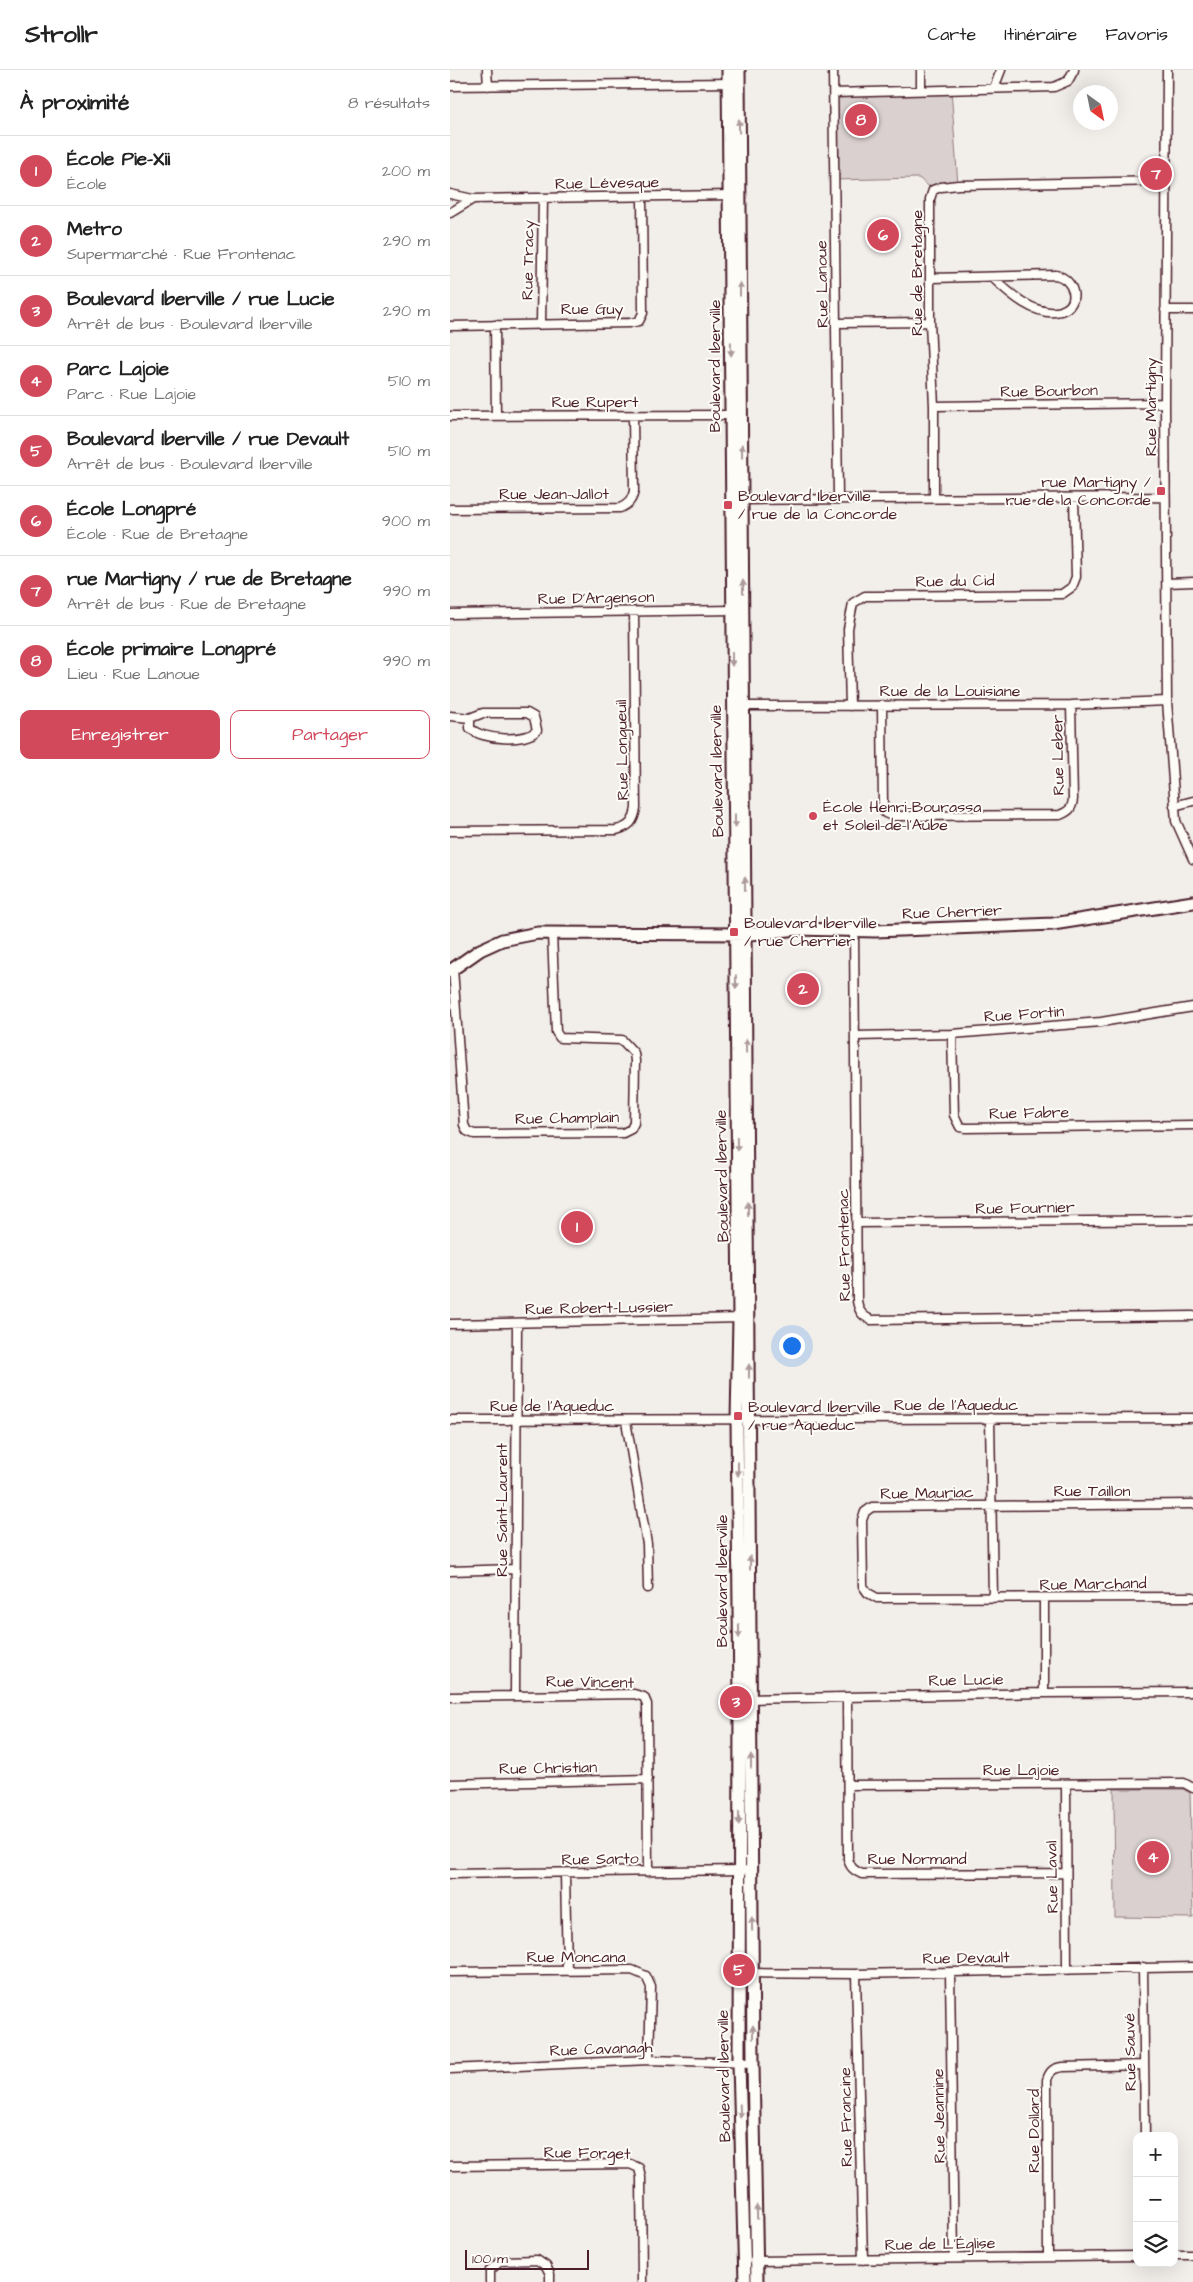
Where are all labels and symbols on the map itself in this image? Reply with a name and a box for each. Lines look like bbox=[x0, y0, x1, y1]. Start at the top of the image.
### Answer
north arrow bbox=[1073, 85, 1118, 130]
pin: 8 bbox=[845, 101, 877, 139]
one-way arrow bbox=[735, 118, 743, 134]
pin: 7 bbox=[1140, 155, 1172, 193]
street label: Rue Lévesque bbox=[555, 171, 660, 195]
street label: Rue de Bretagne bbox=[906, 210, 929, 336]
pin: 6 bbox=[867, 216, 899, 254]
street label: Rue Tracy bbox=[516, 219, 541, 300]
street label: Rue Lanoue bbox=[810, 240, 834, 328]
one-way arrow bbox=[736, 280, 744, 296]
street label: Rue Guy bbox=[561, 298, 624, 321]
street label: Boulevard Iberville bbox=[704, 299, 726, 432]
one-way arrow bbox=[727, 341, 735, 357]
street label: Rue Martigny bbox=[1140, 357, 1163, 456]
street label: Rue Bourbon bbox=[1000, 379, 1098, 403]
street label: Rue Rupert bbox=[552, 391, 639, 413]
one-way arrow bbox=[738, 443, 746, 459]
place label: rue Martigny / rue de la Concorde bbox=[1006, 471, 1151, 511]
street label: Rue Jean-Jallot bbox=[499, 483, 610, 505]
place label: Boulevard Iberville / rue de la Concorde bbox=[738, 485, 898, 525]
marker: rue Martigny / rue de la Concorde bbox=[1155, 485, 1167, 497]
marker: Boulevard Iberville / rue de la Concorde bbox=[722, 499, 734, 511]
street label: Rue du Cid bbox=[915, 569, 995, 593]
one-way arrow bbox=[739, 579, 747, 595]
street label: Rue D'Argenson bbox=[538, 586, 654, 611]
one-way arrow bbox=[728, 651, 736, 667]
street label: Rue de la Louisiane bbox=[880, 680, 1021, 702]
street label: Rue Longueuil bbox=[610, 699, 635, 801]
street label: Boulevard Iberville bbox=[705, 704, 729, 838]
street label: Rue Leber bbox=[1046, 714, 1070, 796]
place label: École Henri-Bourassa et Soleil-de-l'Aube bbox=[823, 796, 981, 836]
marker: École Henri-Bourassa et Soleil-de-l'Aube bbox=[807, 810, 819, 822]
one-way arrow bbox=[731, 813, 739, 829]
one-way arrow bbox=[741, 876, 749, 892]
street label: Rue Cherrier bbox=[902, 899, 1003, 925]
place label: Boulevard Iberville / rue Cherrier bbox=[744, 912, 877, 952]
marker: Boulevard Iberville / rue Cherrier bbox=[728, 926, 740, 938]
pin: 2 bbox=[787, 970, 819, 1008]
one-way arrow bbox=[732, 974, 740, 990]
street label: Rue Fortin bbox=[983, 1000, 1065, 1028]
one-way arrow bbox=[742, 1038, 750, 1054]
street label: Rue Fabre bbox=[989, 1101, 1070, 1125]
street label: Rue Champlain bbox=[515, 1106, 619, 1130]
street label: Boulevard Iberville bbox=[710, 1109, 734, 1243]
one-way arrow bbox=[734, 1137, 742, 1153]
street label: Rue Frontenac bbox=[832, 1188, 856, 1302]
street label: Rue Fournier bbox=[975, 1196, 1075, 1220]
one-way arrow bbox=[744, 1201, 752, 1217]
pin: 1 bbox=[561, 1208, 593, 1246]
street label: Rue Robert-Lussier bbox=[525, 1296, 673, 1320]
your location bbox=[779, 1333, 805, 1359]
one-way arrow bbox=[745, 1363, 753, 1379]
street label: Rue de l'Aqueduc bbox=[894, 1394, 1018, 1416]
street label: Rue de l'Aqueduc bbox=[490, 1395, 614, 1417]
place label: Boulevard Iberville / rue Aqueduc bbox=[748, 1396, 881, 1436]
marker: Boulevard Iberville / rue Aqueduc bbox=[732, 1410, 744, 1422]
street label: Rue Saint-Laurent bbox=[491, 1442, 513, 1577]
one-way arrow bbox=[734, 1461, 742, 1477]
street label: Rue Taillon bbox=[1053, 1480, 1131, 1502]
street label: Rue Mauriac bbox=[880, 1481, 974, 1505]
street label: Boulevard Iberville bbox=[711, 1514, 733, 1647]
one-way arrow bbox=[746, 1555, 754, 1571]
street label: Rue Marchand bbox=[1039, 1572, 1147, 1596]
one-way arrow bbox=[735, 1623, 743, 1639]
street label: Rue Lucie bbox=[928, 1668, 1004, 1692]
street label: Rue Vincent bbox=[546, 1670, 635, 1694]
pin: 3 bbox=[720, 1683, 752, 1721]
one-way arrow bbox=[747, 1753, 755, 1769]
street label: Rue Christian bbox=[499, 1756, 597, 1780]
street label: Rue Lajoie bbox=[983, 1759, 1060, 1781]
one-way arrow bbox=[734, 1811, 742, 1827]
pin: 4 bbox=[1137, 1838, 1169, 1876]
street label: Rue Laval bbox=[1040, 1840, 1064, 1914]
street label: Rue Sarto bbox=[561, 1847, 639, 1871]
street label: Rue Normand bbox=[867, 1848, 967, 1870]
one-way arrow bbox=[748, 1915, 756, 1931]
street label: Rue Moncana bbox=[526, 1946, 626, 1968]
street label: Rue Devault bbox=[922, 1946, 1010, 1970]
pin: 5 bbox=[723, 1951, 755, 1989]
street label: Boulevard Iberville bbox=[712, 2009, 736, 2143]
street label: Rue Sauvé bbox=[1118, 2012, 1142, 2091]
one-way arrow bbox=[749, 2024, 757, 2040]
street label: Rue Cavanagh bbox=[549, 2036, 653, 2063]
street label: Rue Francine bbox=[834, 2067, 858, 2167]
street label: Rue Jeannine bbox=[927, 2068, 951, 2164]
street label: Rue Dollard bbox=[1023, 2089, 1045, 2173]
one-way arrow bbox=[736, 2104, 744, 2120]
street label: Rue Forget bbox=[543, 2141, 631, 2166]
one-way arrow bbox=[753, 2204, 761, 2220]
street label: Rue de L'Église bbox=[884, 2232, 996, 2257]
scale bar bbox=[465, 2247, 589, 2270]

